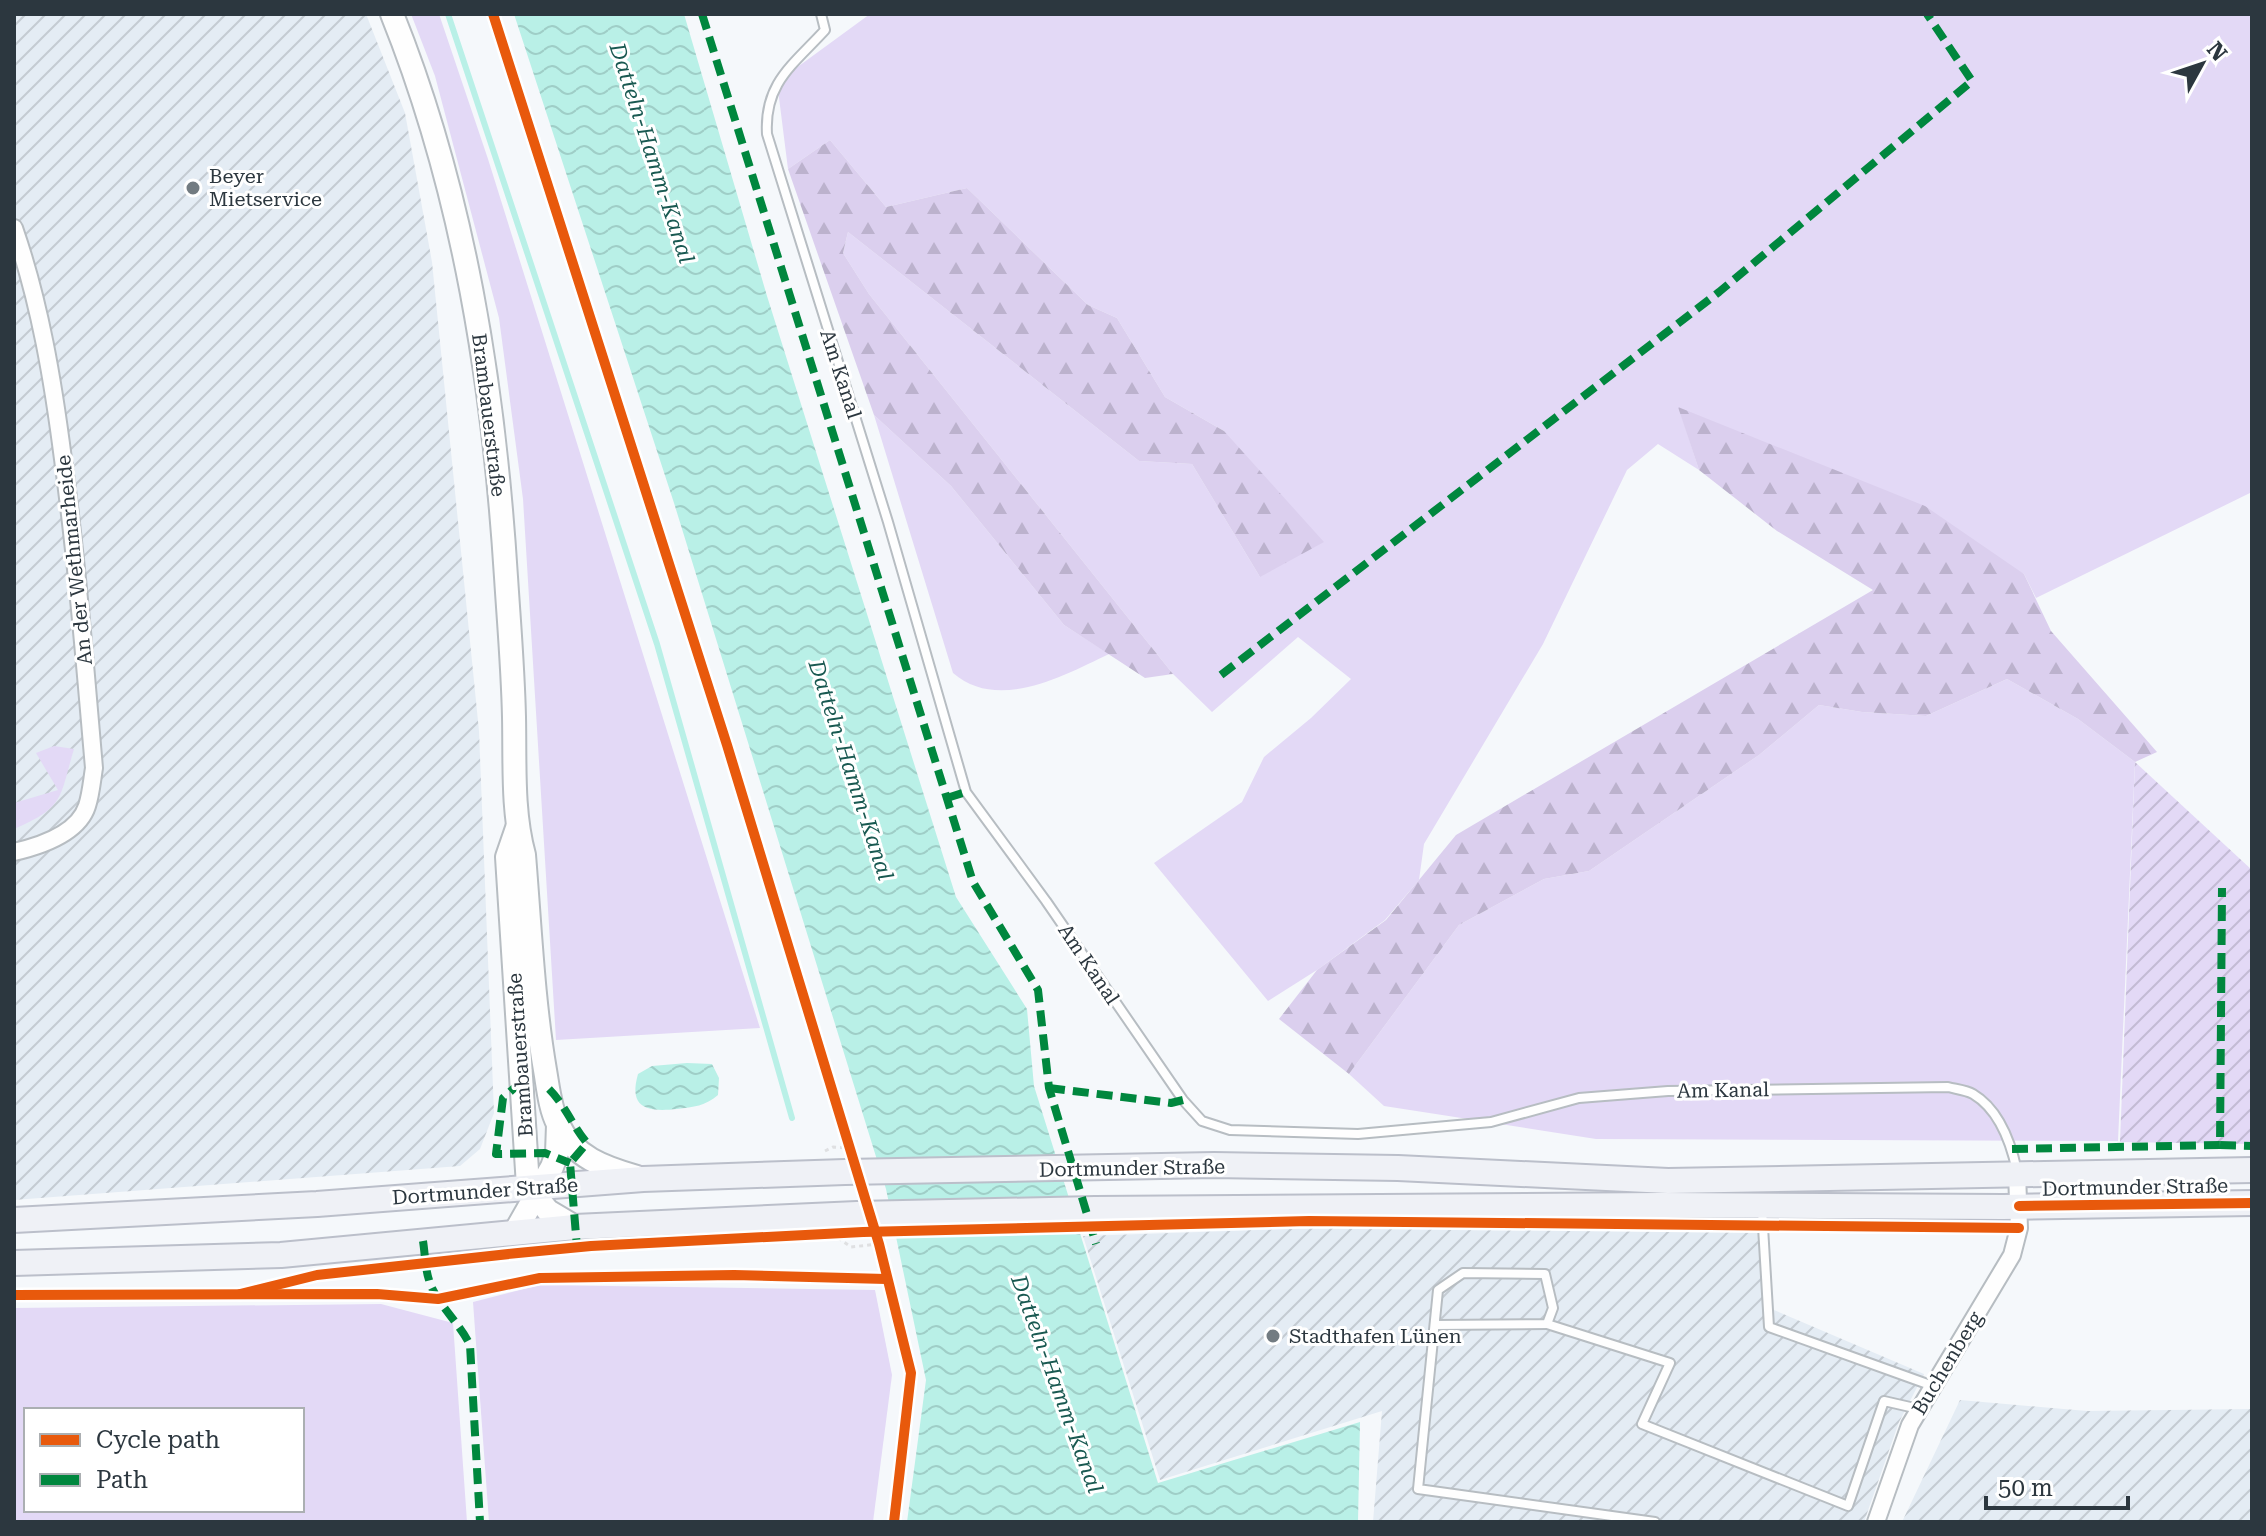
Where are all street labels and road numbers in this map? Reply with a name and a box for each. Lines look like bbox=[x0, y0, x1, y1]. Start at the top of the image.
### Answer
street label: Am Kanal bbox=[815, 326, 867, 422]
street label: Brambauerstraße bbox=[467, 332, 511, 498]
street label: An der Wethmarheide bbox=[51, 454, 97, 666]
street label: Am Kanal bbox=[1053, 919, 1125, 1009]
street label: Brambauerstraße bbox=[502, 972, 538, 1138]
street label: Am Kanal bbox=[1677, 1077, 1769, 1103]
street label: Dortmunder Straße bbox=[1039, 1154, 1225, 1182]
street label: Dortmunder Straße bbox=[391, 1173, 579, 1209]
street label: Dortmunder Straße bbox=[2042, 1173, 2228, 1201]
street label: Buchenberg bbox=[1907, 1306, 1988, 1419]

